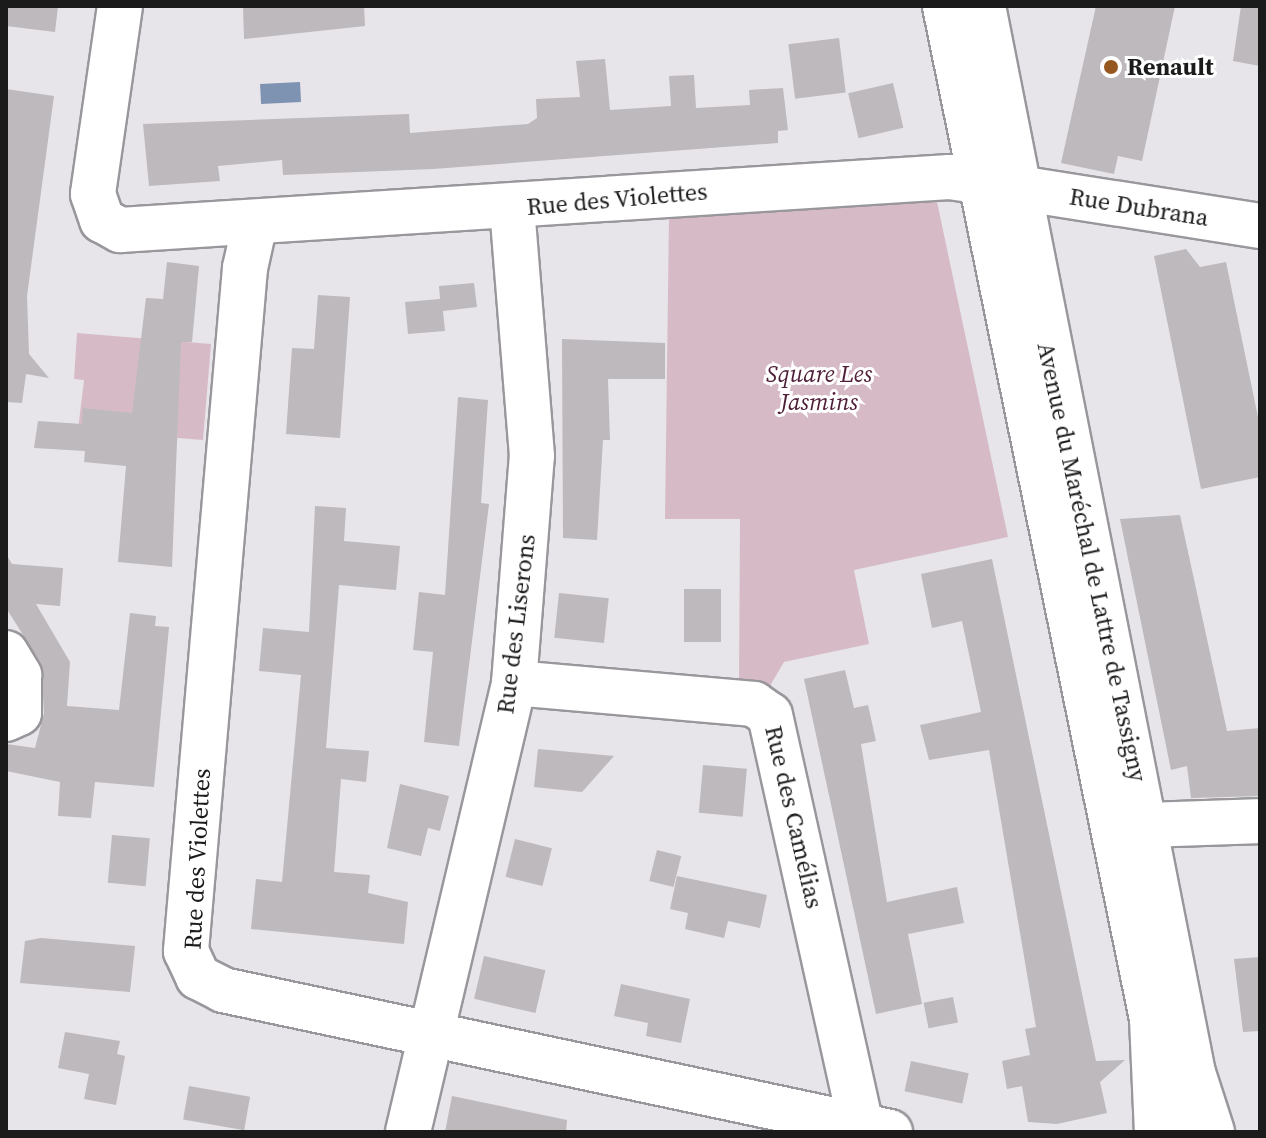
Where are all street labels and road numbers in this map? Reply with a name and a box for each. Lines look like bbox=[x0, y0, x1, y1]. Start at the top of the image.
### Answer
street label: Rue des Violettes bbox=[525, 177, 709, 221]
street label: Rue Dubrana bbox=[1067, 182, 1211, 232]
street label: Avenue du Maréchal de Lattre de Tassigny bbox=[1031, 340, 1153, 784]
street label: Rue des Liserons bbox=[491, 532, 541, 716]
street label: Rue des Camélias bbox=[759, 723, 829, 911]
street label: Rue des Violettes bbox=[178, 767, 216, 951]

